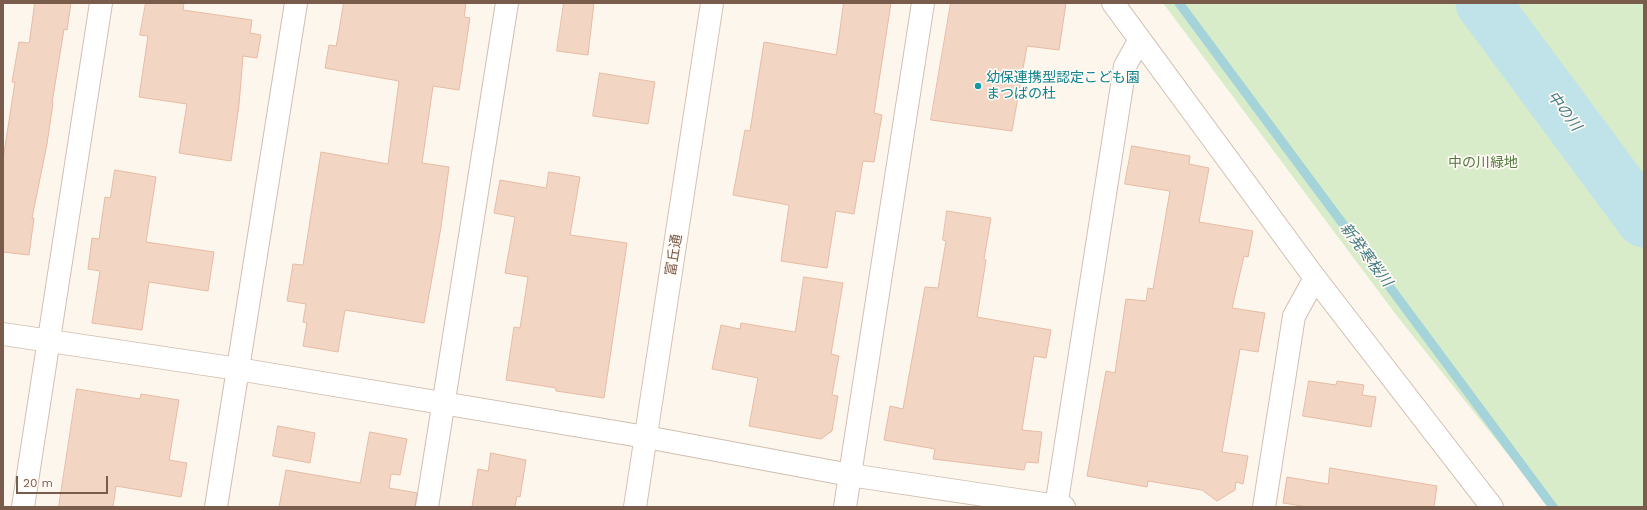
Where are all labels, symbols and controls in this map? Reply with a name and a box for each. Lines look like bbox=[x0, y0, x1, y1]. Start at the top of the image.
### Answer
place label: 幼保連携型認定こども園 まつばの杜 bbox=[986, 70, 1140, 102]
marker: 幼保連携型認定こども園 まつばの杜 bbox=[973, 81, 983, 91]
water label: 中の川 bbox=[1543, 88, 1585, 134]
park label: 中の川緑地 bbox=[1448, 155, 1518, 171]
water label: 新発寒桜川 bbox=[1336, 220, 1396, 290]
street label: 富丘通 bbox=[662, 233, 686, 277]
scale bar bbox=[18, 468, 110, 494]
text: 20 m bbox=[23, 476, 53, 490]

